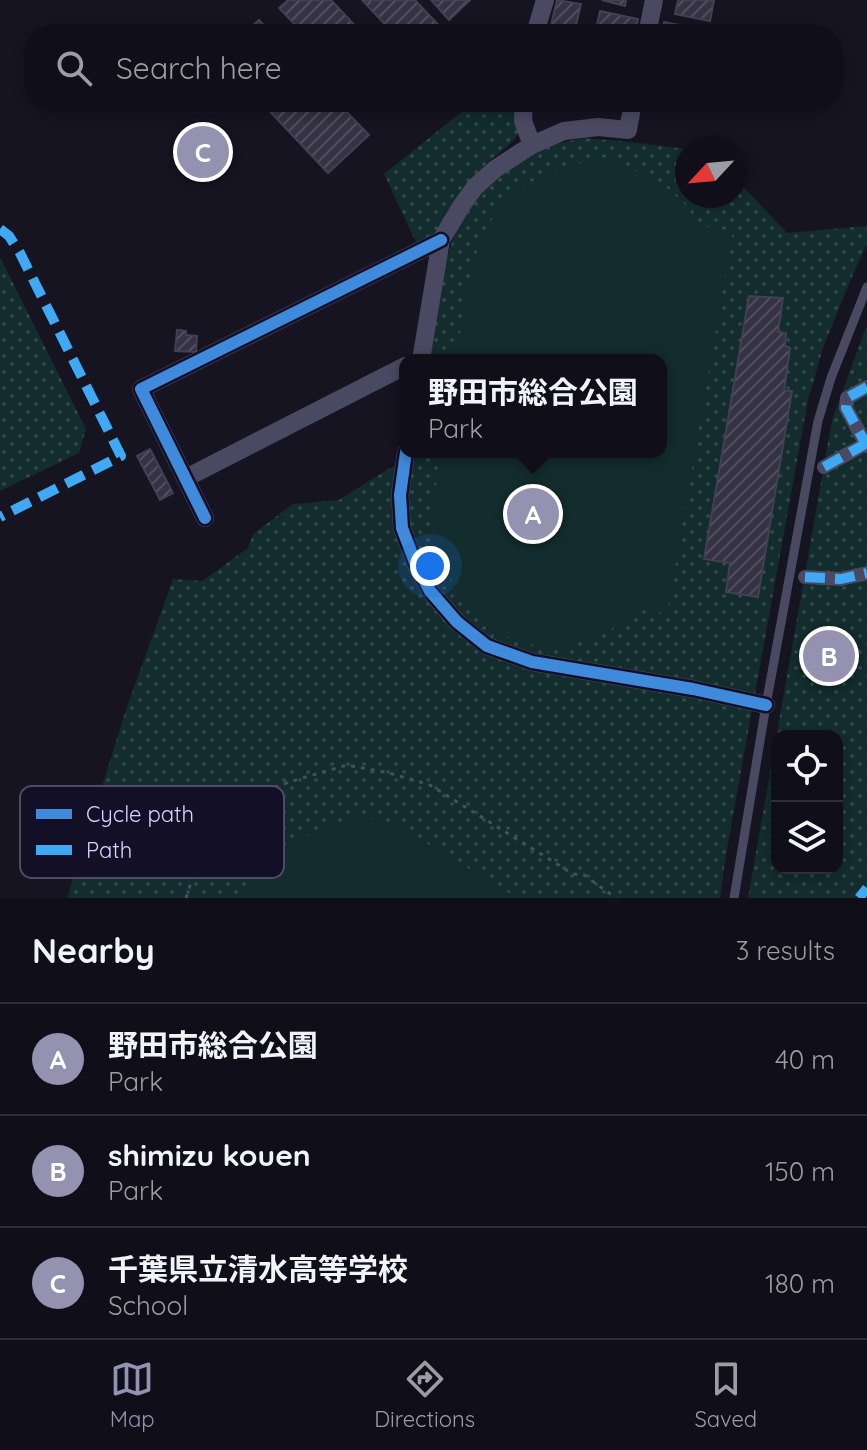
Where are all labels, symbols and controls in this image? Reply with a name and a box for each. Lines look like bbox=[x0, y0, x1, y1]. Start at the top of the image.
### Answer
search box bbox=[24, 24, 843, 112]
icon: search bbox=[52, 46, 96, 90]
text: Search here bbox=[116, 49, 282, 87]
pin: C bbox=[177, 122, 229, 182]
north arrow bbox=[675, 136, 747, 208]
popup bbox=[399, 354, 667, 458]
text: 野田市総合公園 bbox=[428, 373, 638, 411]
text: Park bbox=[428, 412, 483, 445]
pin: A bbox=[507, 484, 559, 544]
your location bbox=[410, 546, 450, 586]
pin: B bbox=[803, 626, 855, 686]
map controls bbox=[771, 730, 843, 874]
button: locate bbox=[771, 730, 843, 802]
legend bbox=[20, 786, 284, 878]
text: Cycle path bbox=[86, 800, 194, 828]
button: layers bbox=[771, 802, 843, 874]
text: Path bbox=[86, 836, 132, 864]
text: Nearby bbox=[32, 929, 155, 972]
text: 3 results bbox=[736, 934, 835, 967]
text: 野田市総合公園 bbox=[108, 1026, 318, 1064]
text: A bbox=[50, 1043, 66, 1076]
text: 40 m bbox=[775, 1043, 835, 1076]
text: Park bbox=[108, 1065, 163, 1098]
text: shimizu kouen bbox=[108, 1136, 311, 1174]
text: B bbox=[49, 1155, 67, 1188]
text: 150 m bbox=[765, 1155, 835, 1188]
text: Park bbox=[108, 1174, 163, 1207]
text: 千葉県立清水高等学校 bbox=[108, 1250, 408, 1288]
text: C bbox=[50, 1267, 66, 1300]
text: 180 m bbox=[765, 1267, 835, 1300]
text: School bbox=[108, 1289, 188, 1322]
tab: Map bbox=[110, 1357, 155, 1433]
tab: Directions bbox=[374, 1357, 475, 1433]
tab: Saved bbox=[694, 1357, 757, 1433]

